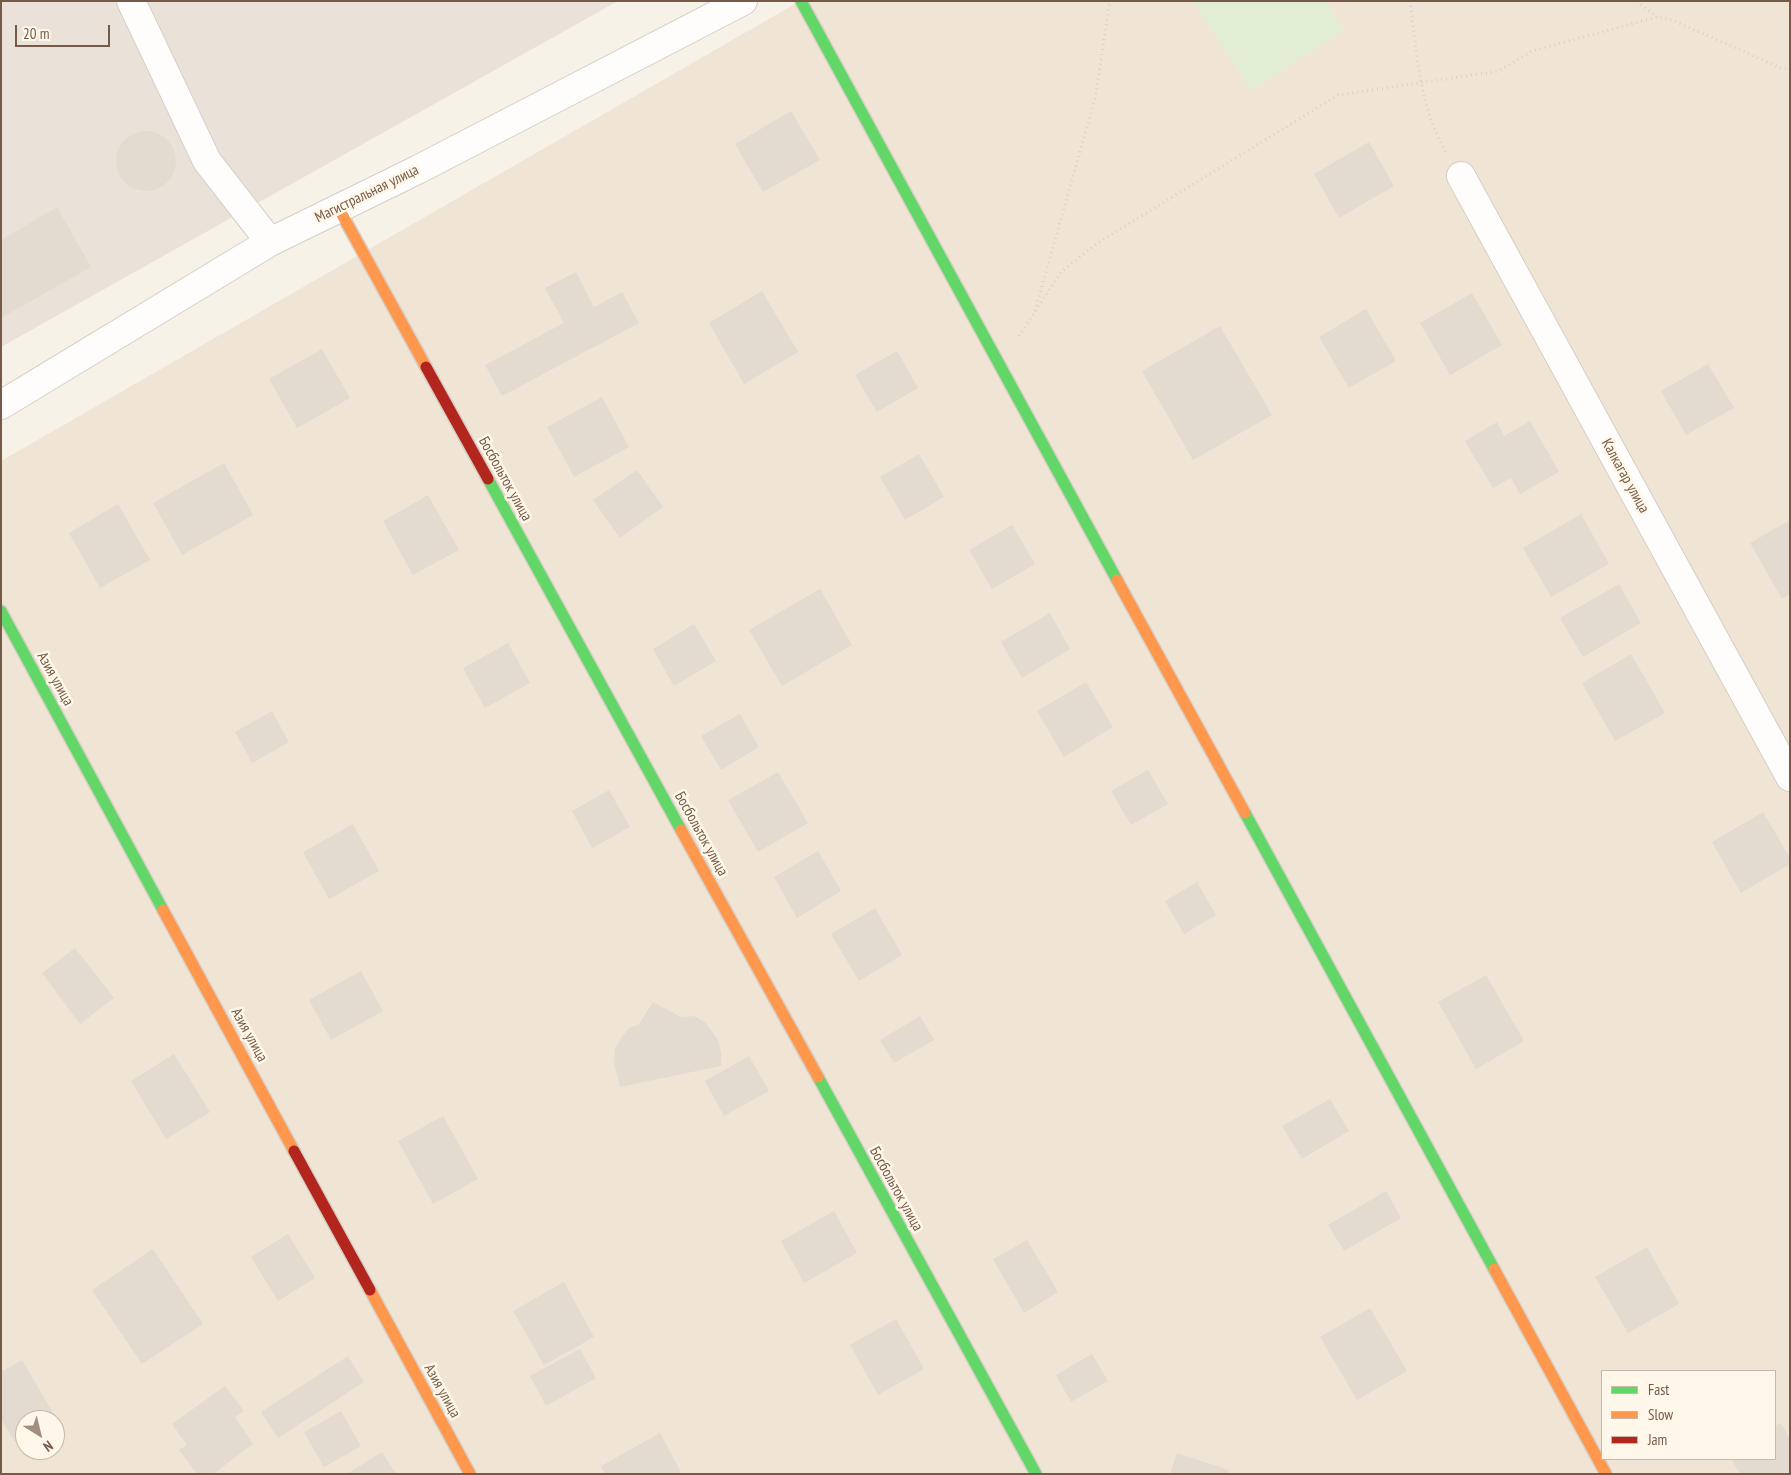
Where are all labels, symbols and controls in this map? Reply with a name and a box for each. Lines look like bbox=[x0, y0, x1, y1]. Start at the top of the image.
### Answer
scale bar bbox=[18, 15, 112, 47]
text: 20 m bbox=[23, 24, 49, 43]
street label: Магистральная улица bbox=[312, 161, 422, 227]
street label: Босбольток улица bbox=[474, 434, 536, 524]
street label: Калкагар улица bbox=[1597, 436, 1653, 516]
street label: Азия улица bbox=[33, 649, 77, 709]
street label: Босбольток улица bbox=[670, 789, 732, 879]
street label: Азия улица bbox=[227, 1005, 271, 1065]
street label: Босбольток улица bbox=[865, 1144, 927, 1234]
street label: Азия улица bbox=[420, 1361, 464, 1421]
legend bbox=[1601, 1370, 1776, 1460]
text: Fast bbox=[1648, 1380, 1669, 1399]
text: Slow bbox=[1648, 1405, 1673, 1424]
north arrow bbox=[15, 1410, 65, 1460]
text: Jam bbox=[1648, 1430, 1667, 1449]
text: N bbox=[40, 1437, 57, 1456]

